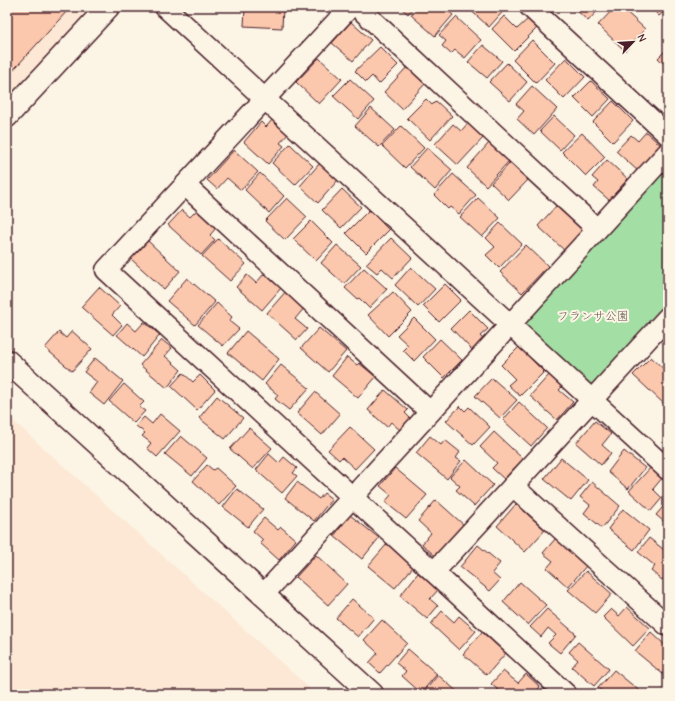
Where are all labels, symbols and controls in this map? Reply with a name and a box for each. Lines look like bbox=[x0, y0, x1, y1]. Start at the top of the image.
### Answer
north arrow bbox=[613, 22, 653, 62]
text: N bbox=[634, 32, 649, 44]
park label: フランサ公園 bbox=[557, 309, 629, 323]

